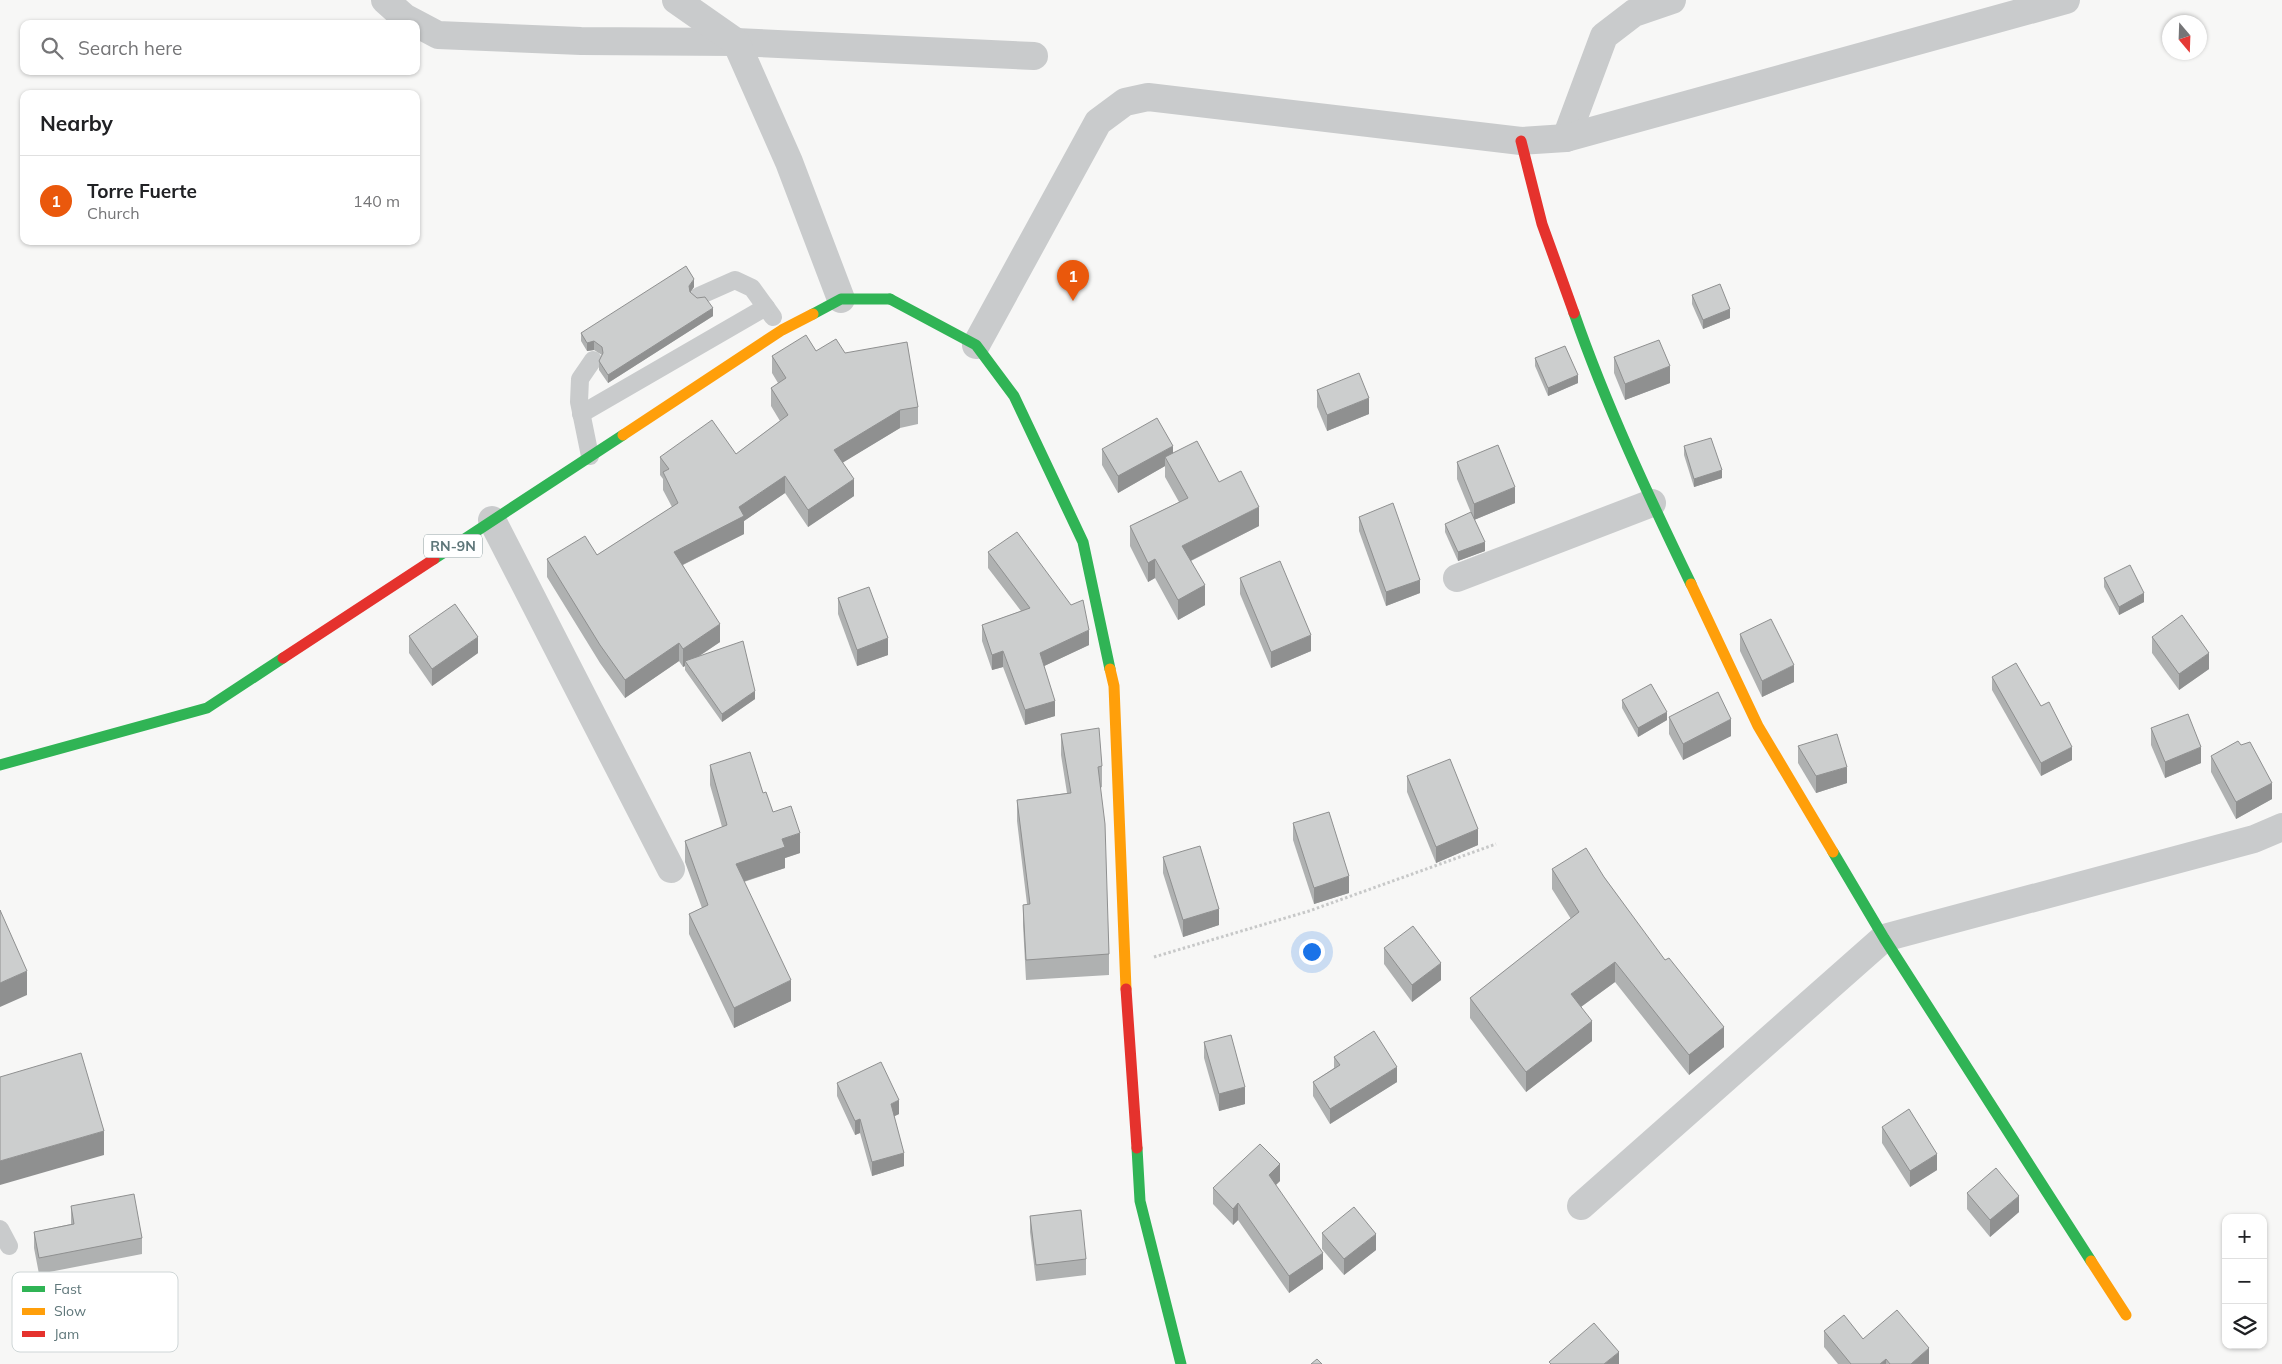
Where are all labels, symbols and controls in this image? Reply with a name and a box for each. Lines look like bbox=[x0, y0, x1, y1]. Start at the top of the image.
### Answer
north arrow bbox=[2162, 15, 2207, 60]
search box bbox=[20, 20, 420, 75]
icon: search bbox=[38, 34, 66, 62]
text: Search here bbox=[78, 36, 182, 60]
text: Nearby bbox=[40, 110, 113, 136]
text: Torre Fuerte bbox=[87, 179, 197, 203]
text: 1 bbox=[51, 191, 61, 211]
text: 140 m bbox=[353, 191, 400, 211]
text: Church bbox=[87, 203, 140, 223]
pin: 1 bbox=[1057, 260, 1089, 301]
road number: RN-9N bbox=[424, 534, 482, 558]
your location bbox=[1299, 939, 1325, 965]
map controls bbox=[2222, 1214, 2267, 1349]
button: + bbox=[2222, 1214, 2267, 1259]
button: − bbox=[2222, 1259, 2267, 1304]
legend bbox=[12, 1272, 178, 1352]
text: Fast bbox=[54, 1280, 82, 1298]
text: Slow bbox=[54, 1302, 86, 1320]
button: layers bbox=[2222, 1304, 2267, 1349]
text: Jam bbox=[54, 1325, 79, 1343]

